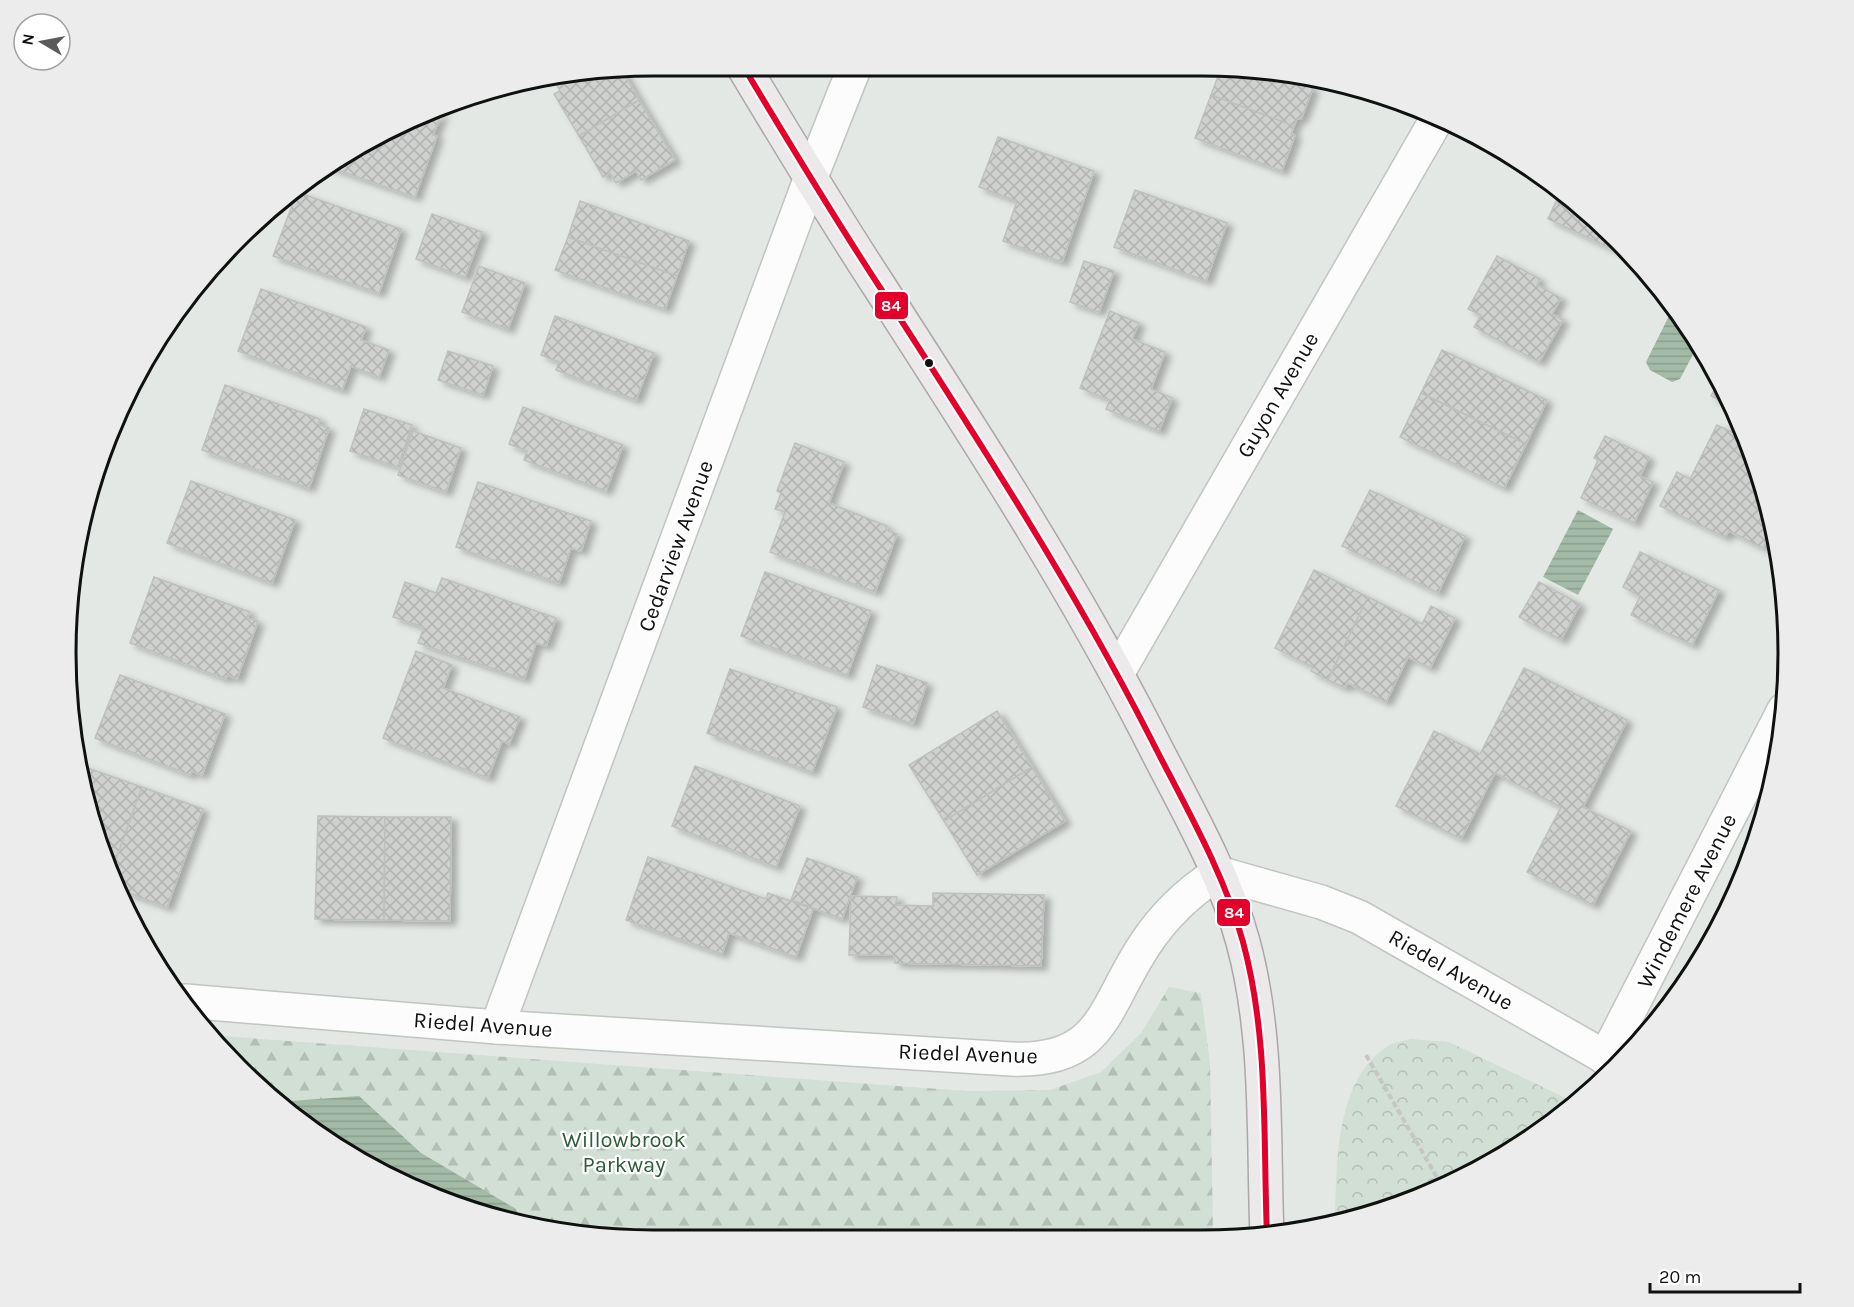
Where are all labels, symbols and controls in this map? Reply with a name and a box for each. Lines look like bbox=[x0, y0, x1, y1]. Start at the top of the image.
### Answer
north arrow bbox=[12, 12, 72, 72]
text: N bbox=[17, 32, 38, 47]
line badge: 84 bbox=[874, 291, 909, 320]
text: 84 bbox=[881, 296, 901, 315]
street label: Guyon Avenue bbox=[1232, 328, 1324, 462]
unlabelled marker bbox=[923, 357, 935, 369]
street label: Cedarview Avenue bbox=[633, 457, 719, 635]
street label: Windemere Avenue bbox=[1632, 809, 1742, 993]
line badge: 84 bbox=[1216, 898, 1251, 927]
text: 84 bbox=[1224, 903, 1244, 922]
street label: Riedel Avenue bbox=[1384, 924, 1518, 1016]
street label: Riedel Avenue bbox=[413, 1007, 553, 1043]
street label: Riedel Avenue bbox=[898, 1039, 1038, 1069]
park label: Willowbrook Parkway bbox=[562, 1127, 686, 1178]
scale bar bbox=[1650, 1256, 1800, 1294]
text: 20 m bbox=[1659, 1266, 1701, 1288]

